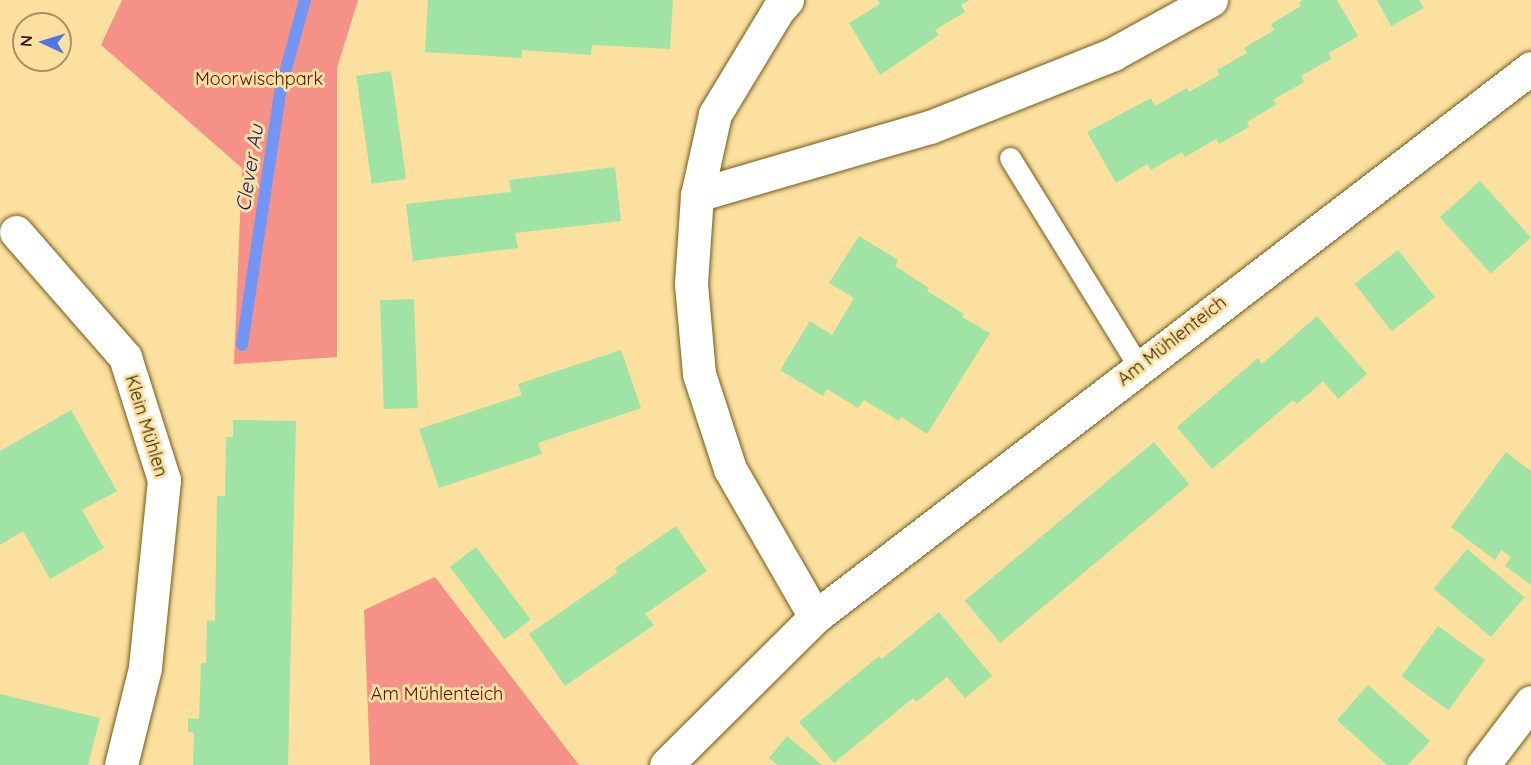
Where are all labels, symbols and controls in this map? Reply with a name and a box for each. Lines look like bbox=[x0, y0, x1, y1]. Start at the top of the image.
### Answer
north arrow bbox=[12, 12, 72, 72]
text: N bbox=[16, 34, 36, 47]
park label: Moorwischpark bbox=[195, 68, 323, 90]
water label: Clever Au bbox=[230, 123, 268, 213]
street label: Am Mühlenteich bbox=[1113, 292, 1231, 390]
street label: Klein Mühlen bbox=[120, 372, 172, 480]
park label: Am Mühlenteich bbox=[371, 683, 503, 705]

